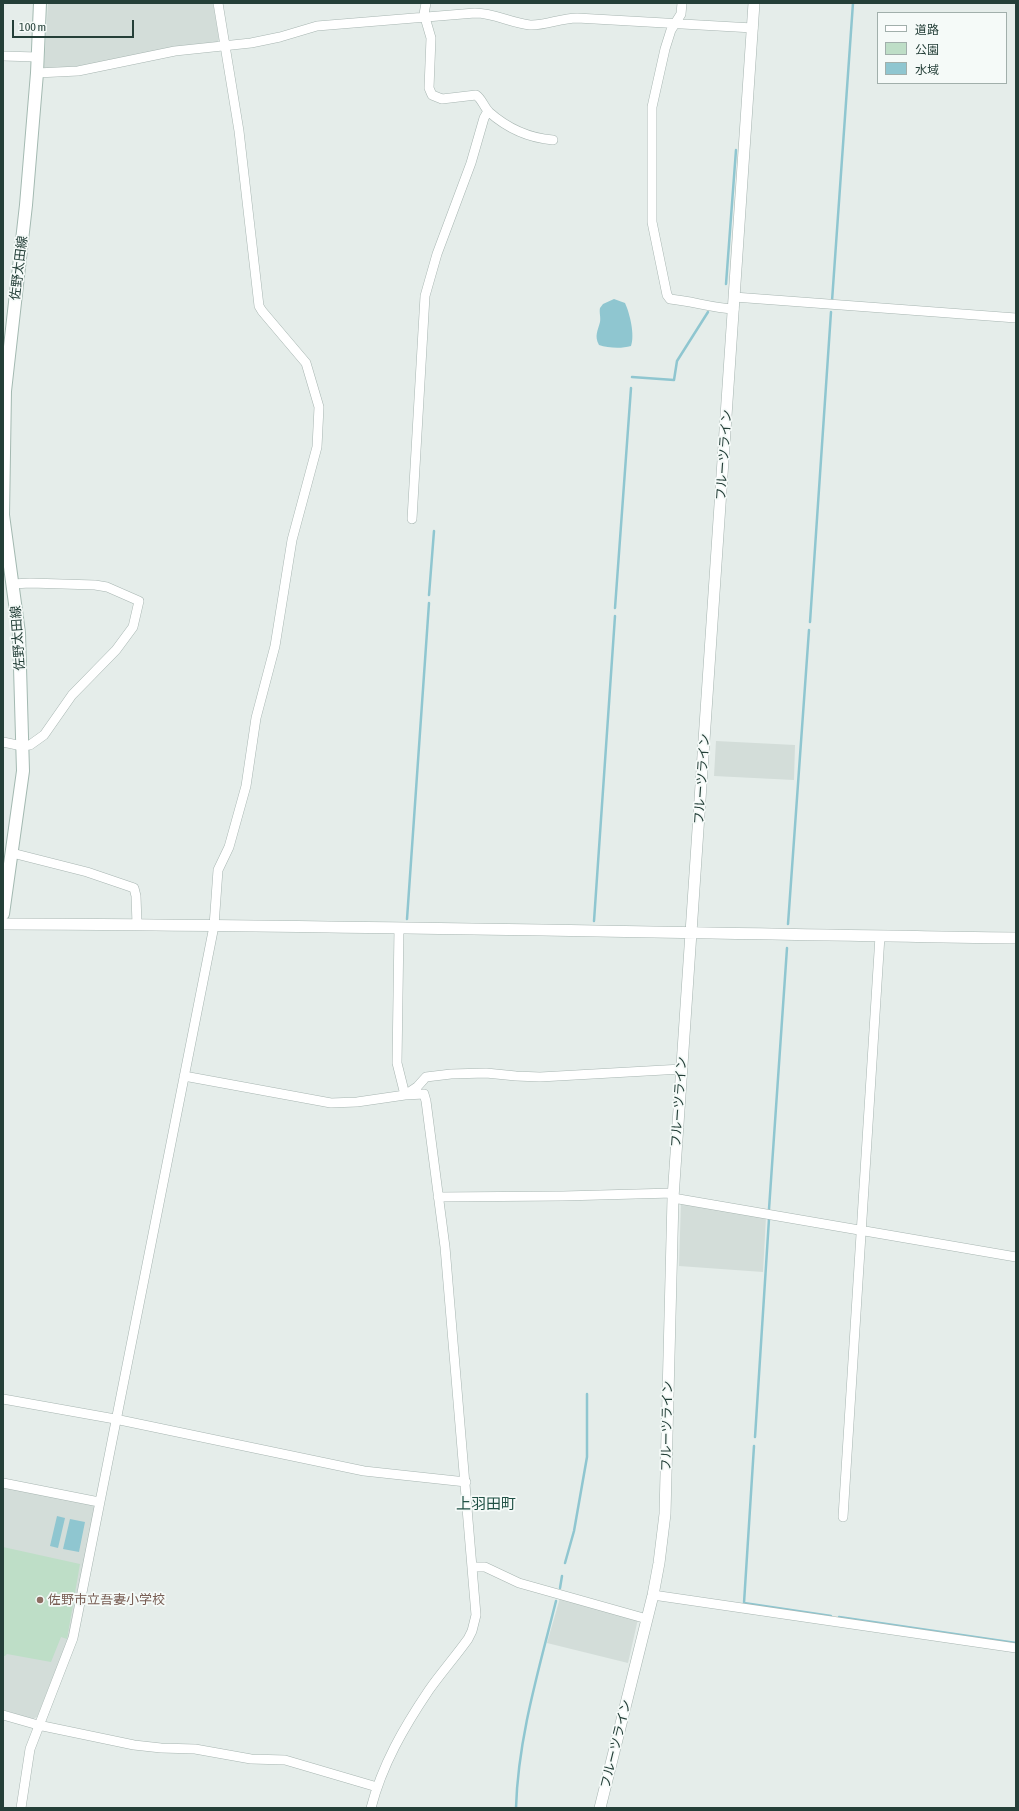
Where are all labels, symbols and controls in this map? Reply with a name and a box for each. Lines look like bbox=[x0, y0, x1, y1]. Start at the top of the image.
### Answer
scale bar bbox=[14, 12, 136, 38]
legend bbox=[877, 12, 1007, 84]
text: 100 m bbox=[19, 20, 46, 34]
text: 道路 bbox=[915, 23, 939, 37]
text: 公園 bbox=[915, 43, 939, 57]
text: 水域 bbox=[915, 63, 939, 77]
street label: 佐野太田線 bbox=[7, 235, 31, 301]
street label: フルーツライン bbox=[713, 409, 735, 501]
street label: 佐野太田線 bbox=[8, 605, 28, 671]
street label: フルーツライン bbox=[691, 733, 713, 825]
street label: フルーツライン bbox=[668, 1056, 690, 1148]
street label: フルーツライン bbox=[658, 1380, 676, 1472]
district label: 上羽田町 bbox=[456, 1495, 516, 1513]
place label: 佐野市立吾妻小学校 bbox=[48, 1592, 165, 1608]
marker: 佐野市立吾妻小学校 bbox=[35, 1595, 45, 1605]
street label: フルーツライン bbox=[597, 1698, 635, 1790]

